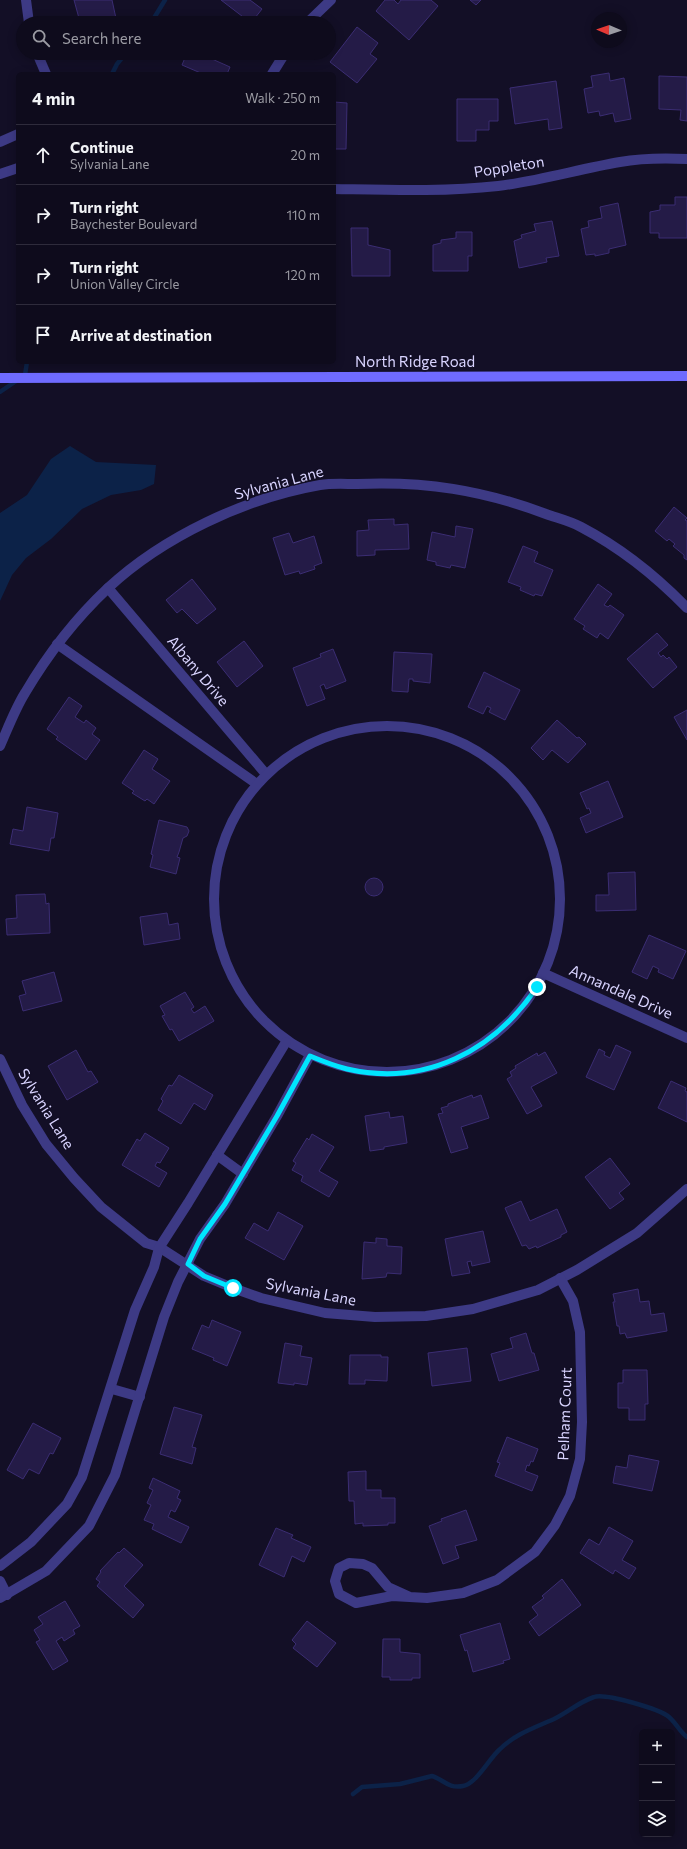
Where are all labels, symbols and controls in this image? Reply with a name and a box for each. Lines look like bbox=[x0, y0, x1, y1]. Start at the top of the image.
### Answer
north arrow bbox=[591, 12, 627, 48]
search box bbox=[16, 16, 336, 60]
icon: search bbox=[30, 27, 52, 49]
text: Search here bbox=[62, 29, 141, 47]
text: 4 min bbox=[32, 88, 75, 109]
text: Walk · 250 m bbox=[245, 90, 320, 106]
text: Continue bbox=[70, 138, 134, 156]
icon: ahead bbox=[32, 144, 54, 166]
text: 20 m bbox=[291, 147, 320, 163]
street label: Poppleton bbox=[472, 152, 545, 180]
text: Sylvania Lane bbox=[70, 156, 149, 172]
text: Turn right bbox=[70, 198, 139, 216]
icon: right bbox=[32, 204, 54, 226]
text: 110 m bbox=[287, 207, 320, 223]
text: Baychester Boulevard bbox=[70, 216, 197, 232]
text: Turn right bbox=[70, 258, 139, 276]
icon: right bbox=[32, 264, 54, 286]
text: 120 m bbox=[285, 267, 320, 283]
text: Union Valley Circle bbox=[70, 276, 179, 292]
icon: arrive bbox=[32, 324, 54, 346]
text: Arrive at destination bbox=[70, 326, 212, 344]
street label: North Ridge Road bbox=[355, 352, 475, 370]
street label: Sylvania Lane bbox=[232, 461, 325, 503]
street label: Albany Drive bbox=[164, 632, 233, 709]
street label: Annandale Drive bbox=[567, 960, 676, 1022]
route end bbox=[528, 978, 546, 996]
street label: Sylvania Lane bbox=[15, 1065, 79, 1152]
street label: Sylvania Lane bbox=[265, 1273, 358, 1309]
route start bbox=[224, 1279, 242, 1297]
street label: Pelham Court bbox=[553, 1367, 575, 1461]
map controls bbox=[639, 1729, 675, 1837]
button: + bbox=[639, 1729, 675, 1765]
button: − bbox=[639, 1765, 675, 1801]
button: layers bbox=[639, 1801, 675, 1837]

